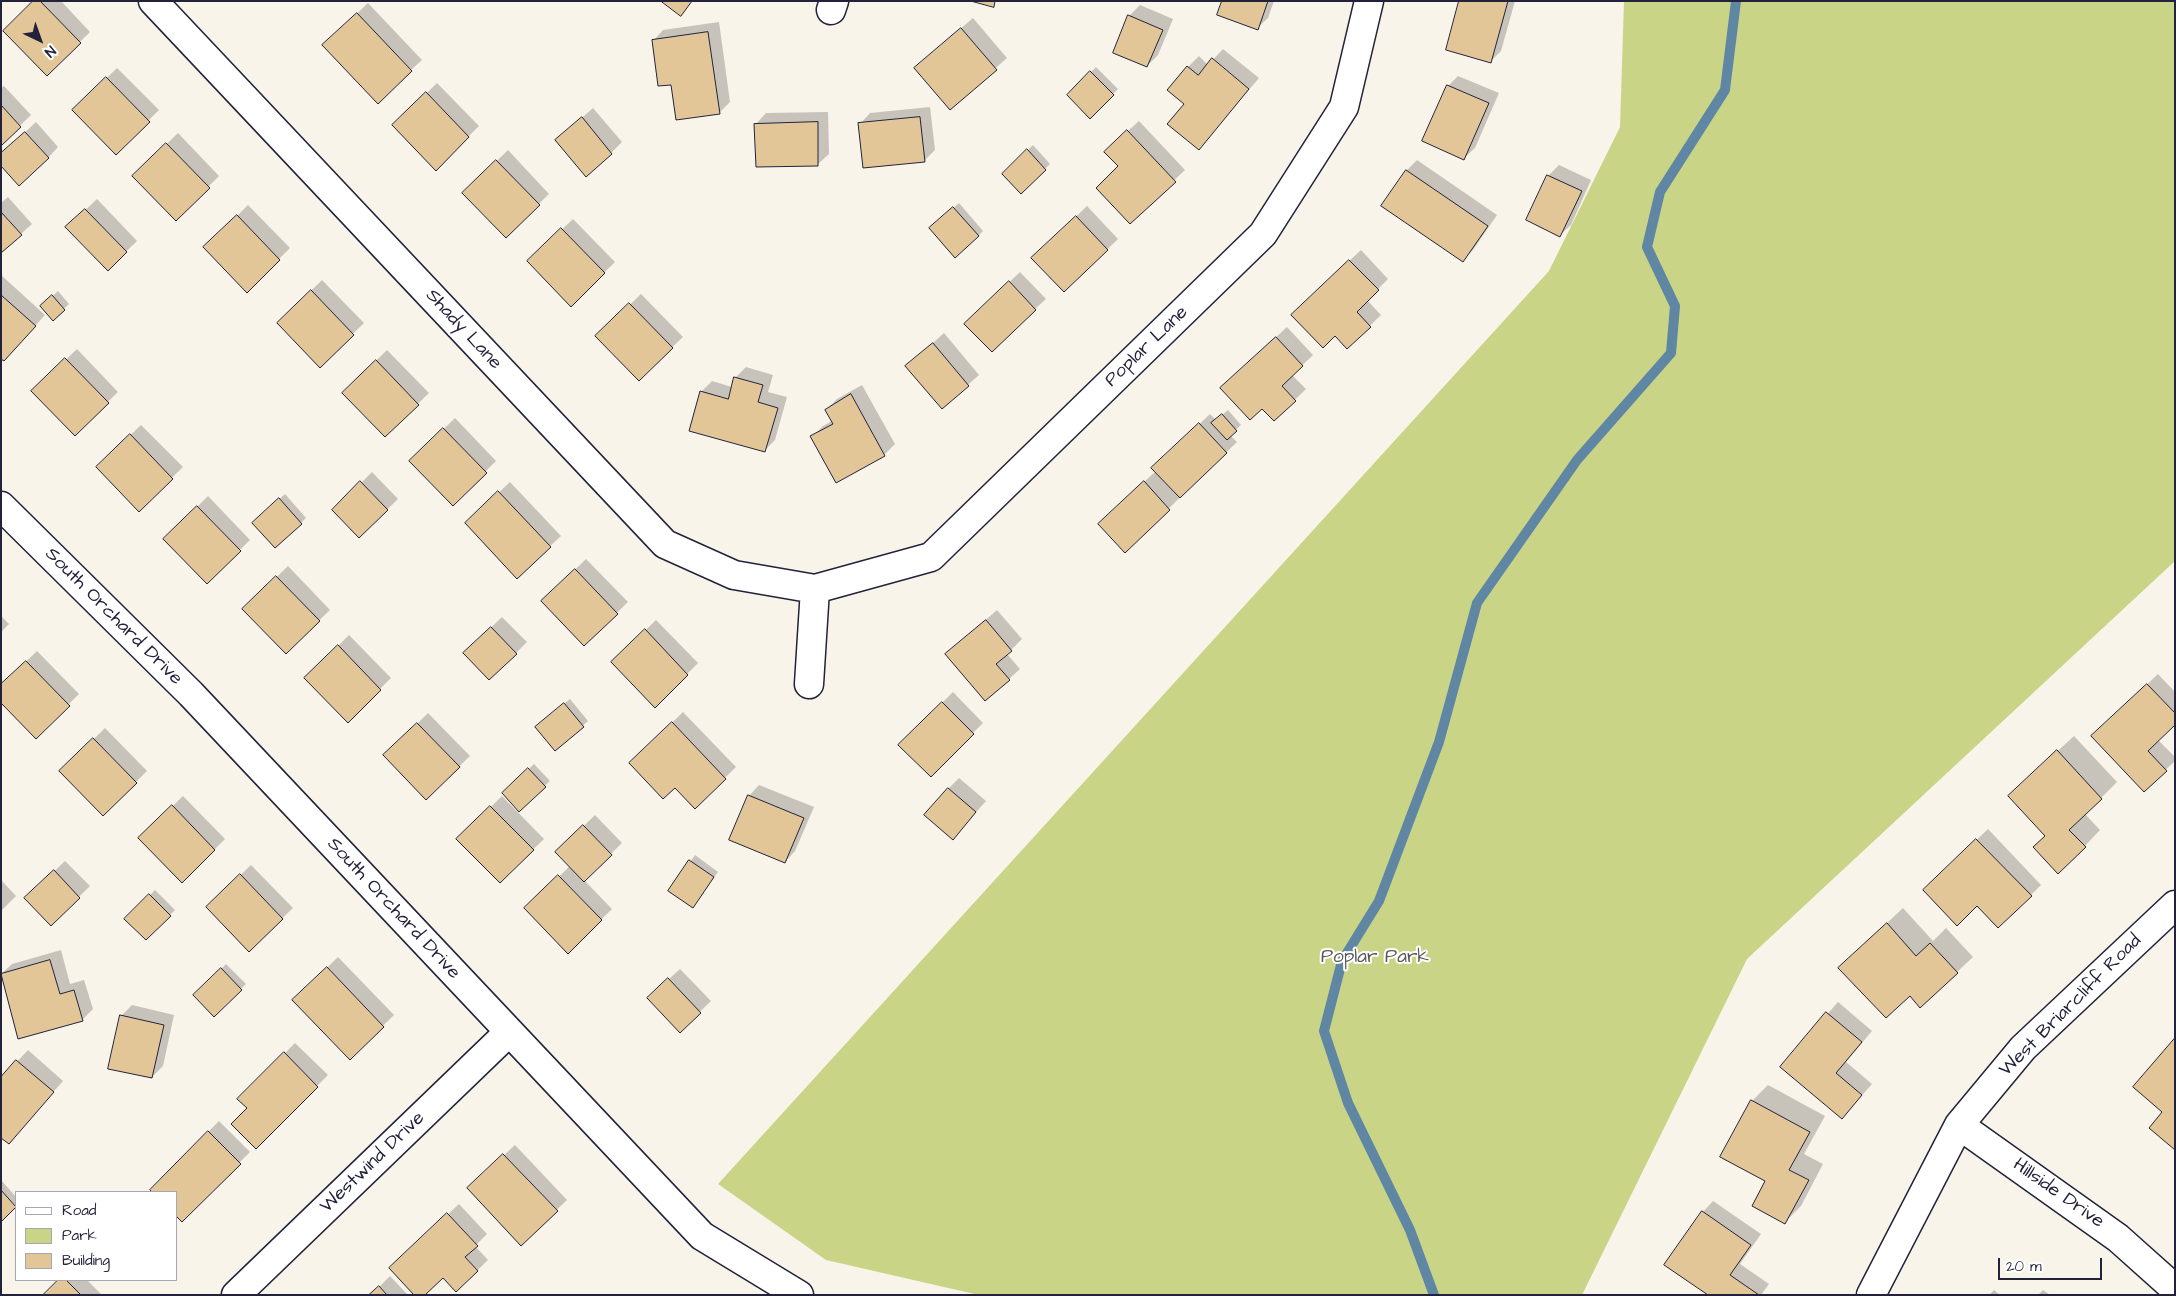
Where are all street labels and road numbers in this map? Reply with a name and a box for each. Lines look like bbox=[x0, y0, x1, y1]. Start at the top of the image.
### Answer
street label: Shady Lane bbox=[420, 285, 506, 375]
street label: Poplar Lane bbox=[1101, 302, 1193, 392]
street label: South Orchard Drive bbox=[39, 543, 187, 691]
street label: South Orchard Drive bbox=[322, 834, 464, 984]
street label: West Briarcliff Road bbox=[1995, 930, 2147, 1082]
street label: Westwind Drive bbox=[316, 1107, 430, 1219]
street label: Hillside Drive bbox=[2008, 1154, 2108, 1234]

